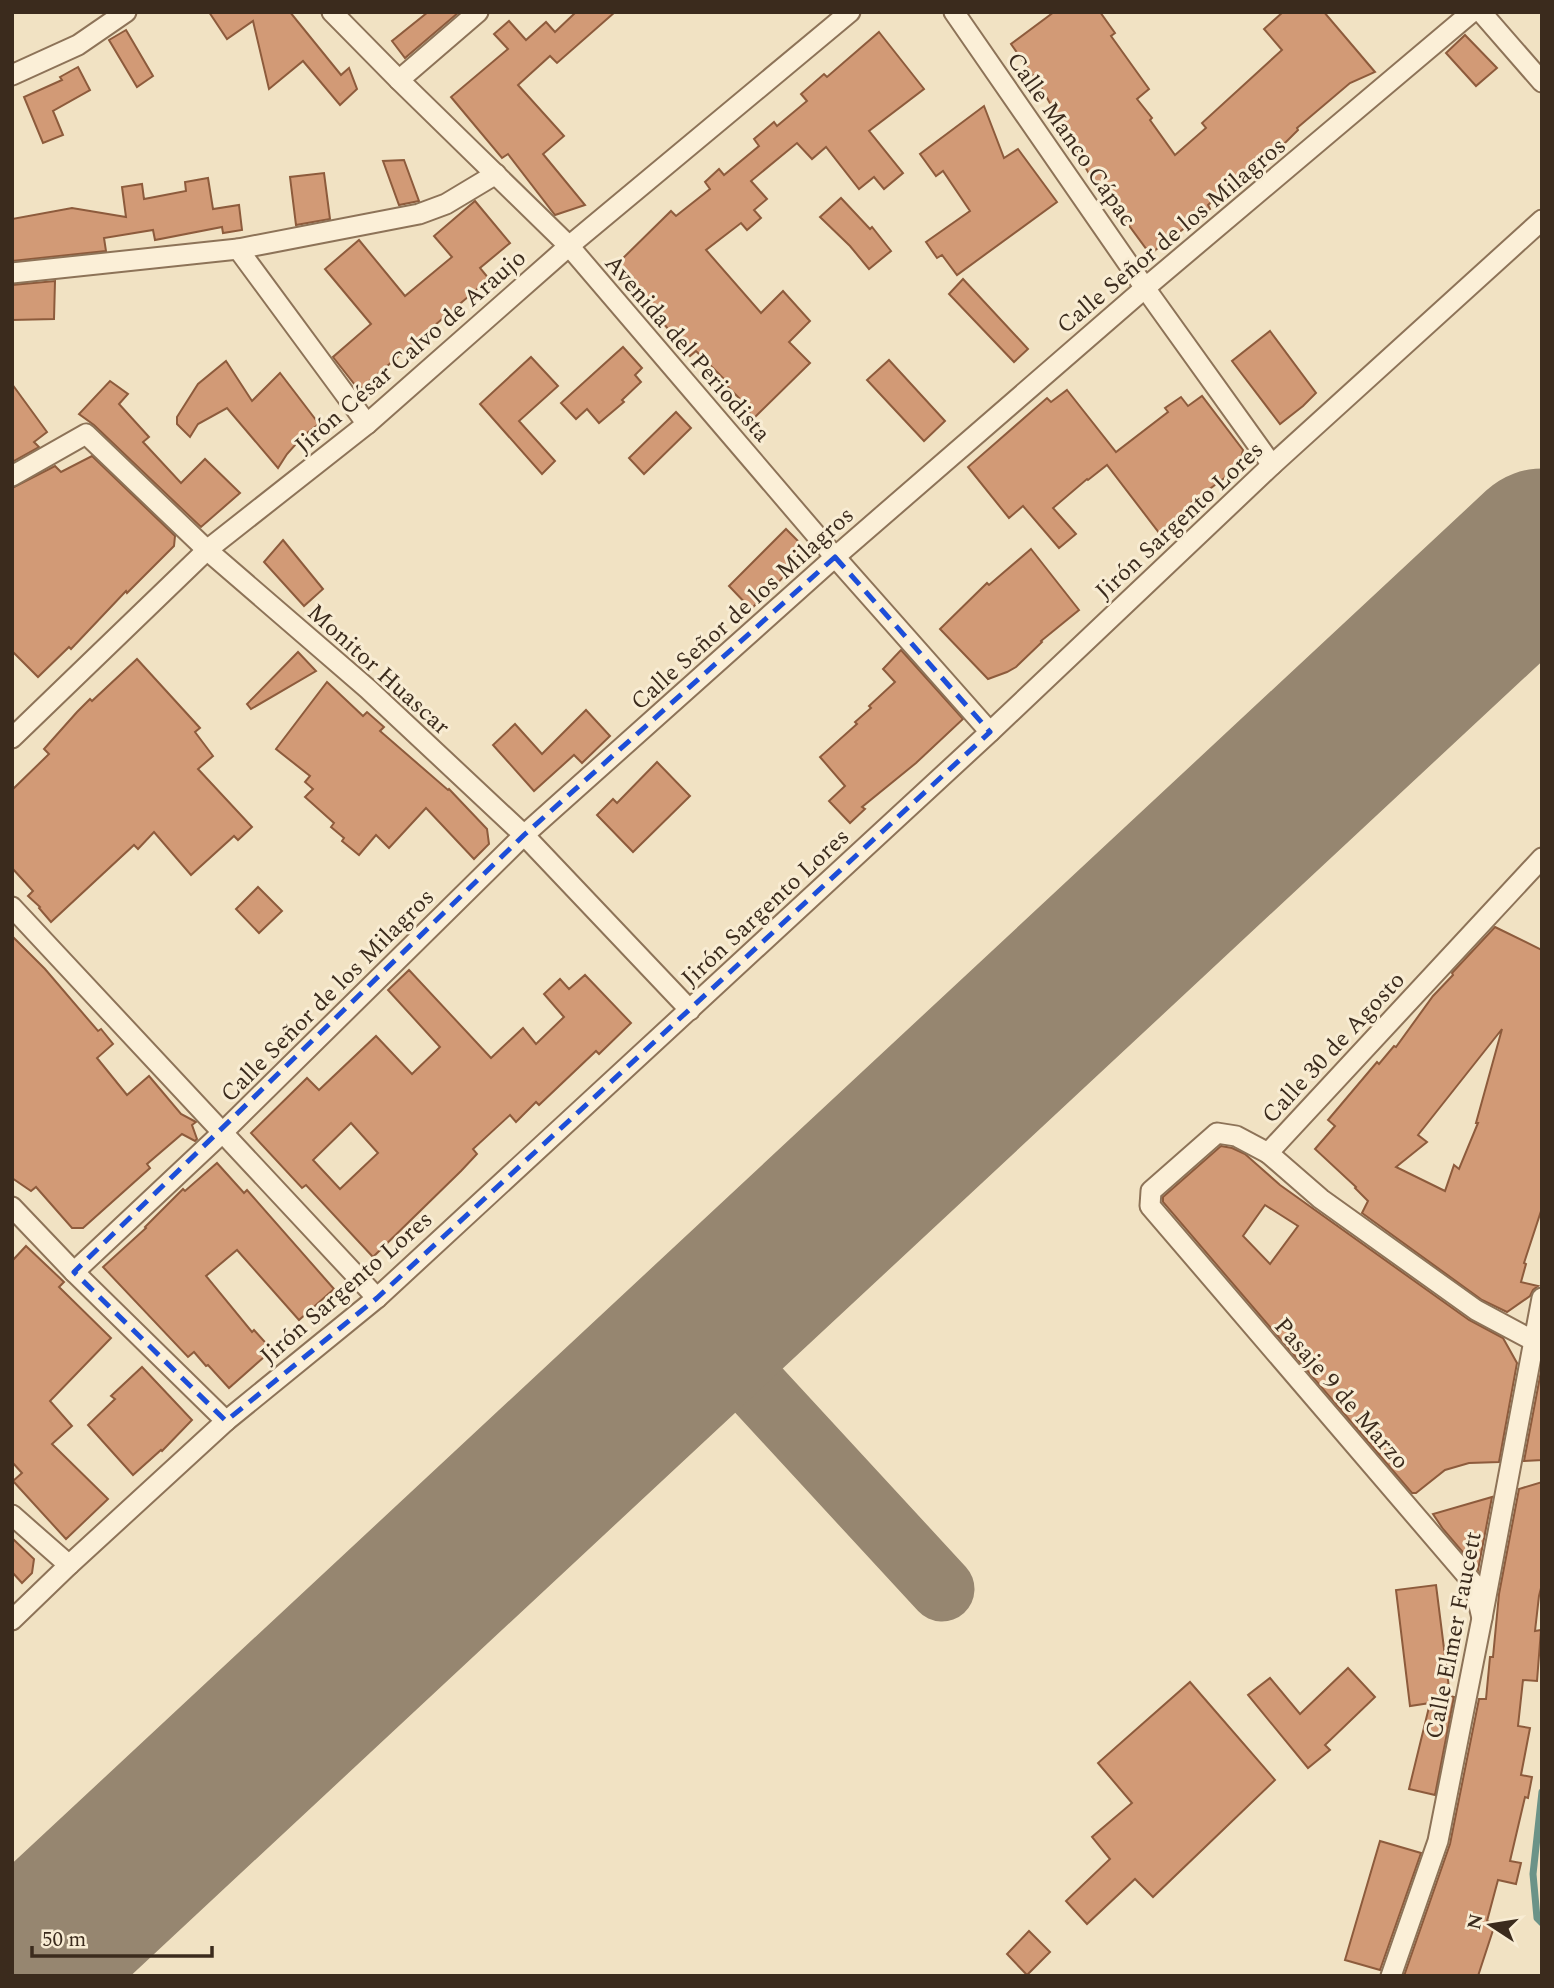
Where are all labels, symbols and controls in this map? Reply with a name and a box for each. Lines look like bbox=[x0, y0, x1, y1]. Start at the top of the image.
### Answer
street label: Calle Manco Cápac bbox=[997, 45, 1145, 234]
street label: Calle Señor de los Milagros bbox=[1049, 129, 1294, 343]
street label: Jirón César Calvo de Araujo bbox=[287, 241, 534, 463]
street label: Avenida del Periodista bbox=[595, 247, 779, 451]
street label: Jirón Sargento Lores bbox=[1087, 433, 1272, 609]
street label: Calle Señor de los Milagros bbox=[623, 498, 863, 719]
street label: Monitor Huascar bbox=[299, 595, 458, 744]
street label: Jirón Sargento Lores bbox=[673, 820, 858, 996]
street label: Calle Señor de los Milagros bbox=[212, 880, 443, 1111]
street label: Calle 30 de Agosto bbox=[1253, 963, 1414, 1132]
street label: Jirón Sargento Lores bbox=[252, 1202, 441, 1373]
street label: Pasaje 9 de Marzo bbox=[1265, 1310, 1418, 1478]
street label: Calle Elmer Faucett bbox=[1416, 1528, 1492, 1742]
north arrow bbox=[1456, 1890, 1526, 1960]
text: N bbox=[1460, 1911, 1492, 1932]
scale bar bbox=[32, 1914, 212, 1958]
text: 50 m bbox=[42, 1924, 86, 1956]

